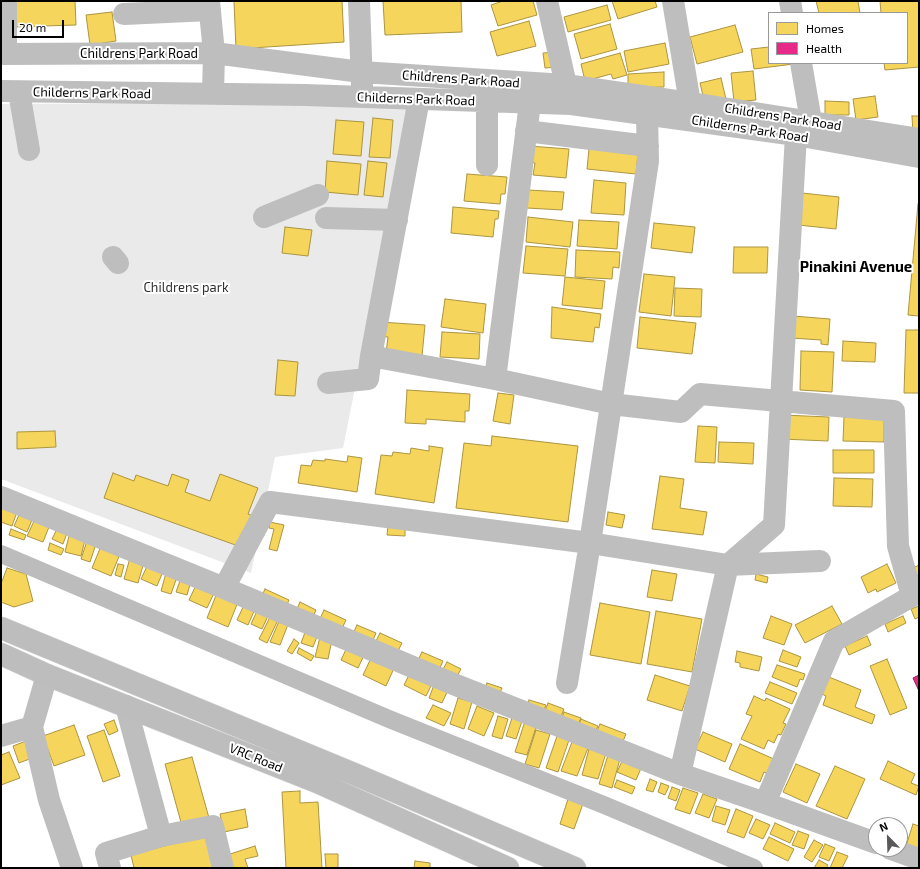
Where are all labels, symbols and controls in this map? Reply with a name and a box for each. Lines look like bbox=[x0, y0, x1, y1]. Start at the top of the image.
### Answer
scale bar bbox=[14, 12, 66, 38]
legend bbox=[768, 12, 908, 64]
text: 20 m bbox=[19, 20, 46, 34]
text: Homes bbox=[806, 21, 844, 35]
text: Health bbox=[806, 41, 842, 55]
street label: Childrens Park Road bbox=[80, 46, 198, 62]
street label: Childrens Park Road bbox=[402, 67, 520, 91]
street label: Childerns Park Road bbox=[33, 84, 151, 102]
street label: Childerns Park Road bbox=[357, 89, 475, 109]
street label: Childrens Park Road bbox=[724, 100, 842, 134]
street label: Childerns Park Road bbox=[690, 112, 810, 146]
district label: Pinakini Avenue bbox=[800, 258, 912, 276]
park label: Childrens park bbox=[143, 280, 229, 296]
street label: VRC Road bbox=[227, 740, 285, 776]
north arrow bbox=[868, 817, 908, 857]
text: N bbox=[877, 819, 890, 834]

